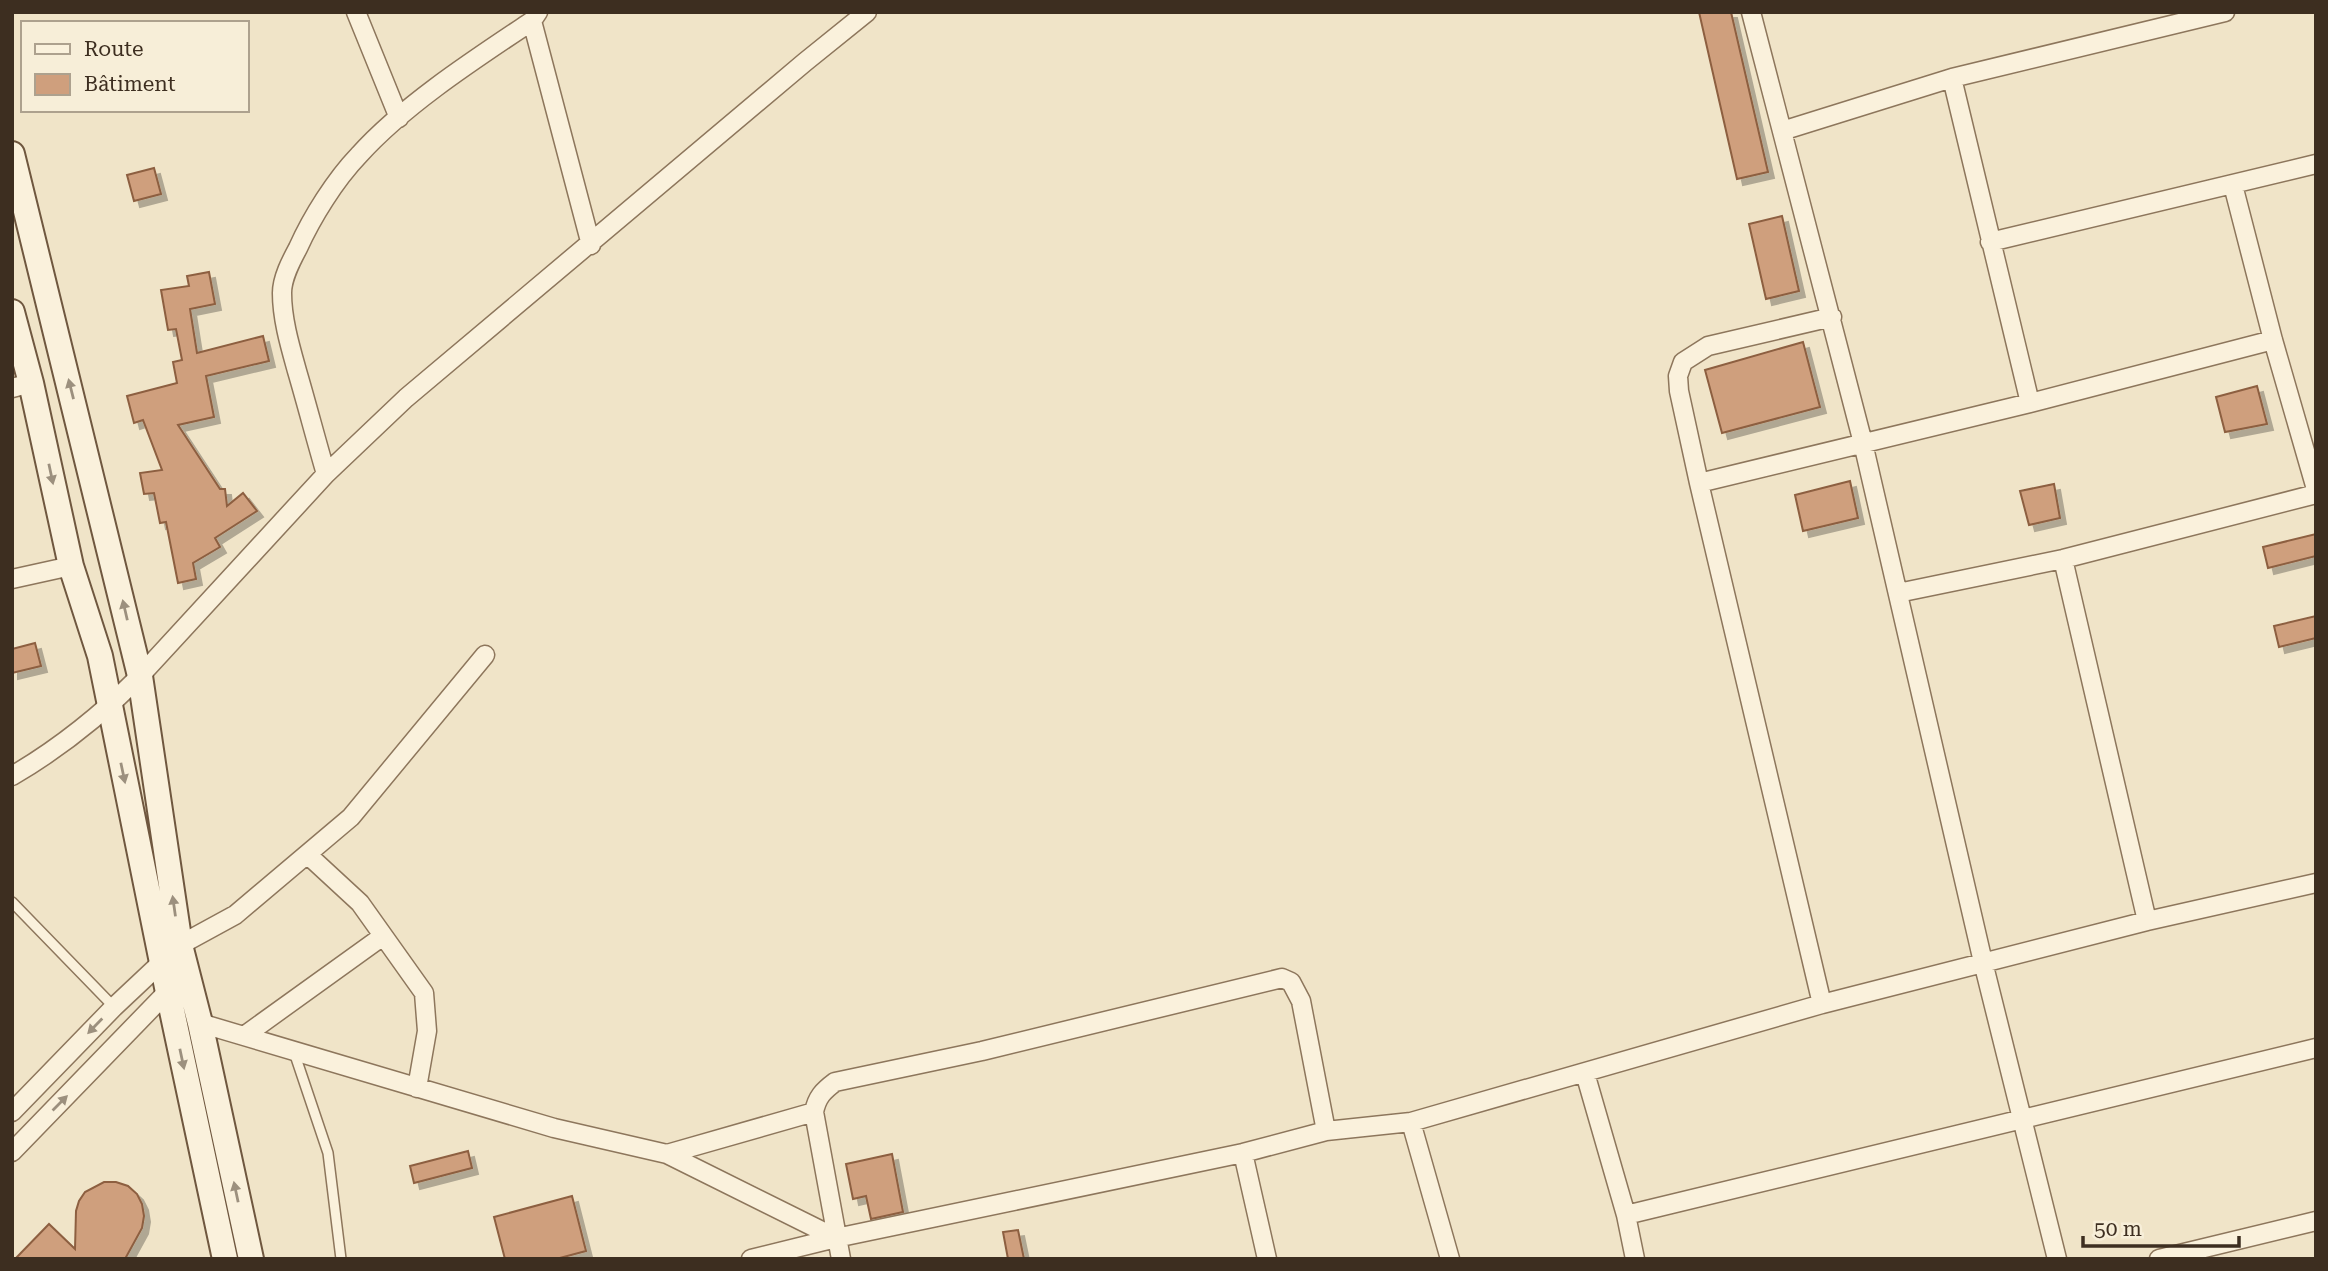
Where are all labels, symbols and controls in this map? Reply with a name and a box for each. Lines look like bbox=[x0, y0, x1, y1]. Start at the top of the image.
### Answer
legend bbox=[21, 21, 248, 112]
text: Route bbox=[84, 37, 143, 61]
text: Bâtiment bbox=[84, 72, 176, 96]
one-way arrow bbox=[65, 378, 76, 400]
one-way arrow bbox=[45, 463, 56, 485]
one-way arrow bbox=[119, 599, 130, 621]
one-way arrow bbox=[118, 762, 129, 784]
one-way arrow bbox=[168, 895, 179, 917]
one-way arrow bbox=[88, 1017, 104, 1034]
one-way arrow bbox=[177, 1048, 188, 1070]
one-way arrow bbox=[52, 1095, 68, 1112]
one-way arrow bbox=[231, 1181, 242, 1203]
scale bar bbox=[2083, 1204, 2239, 1248]
text: 50 m bbox=[2094, 1217, 2142, 1241]

